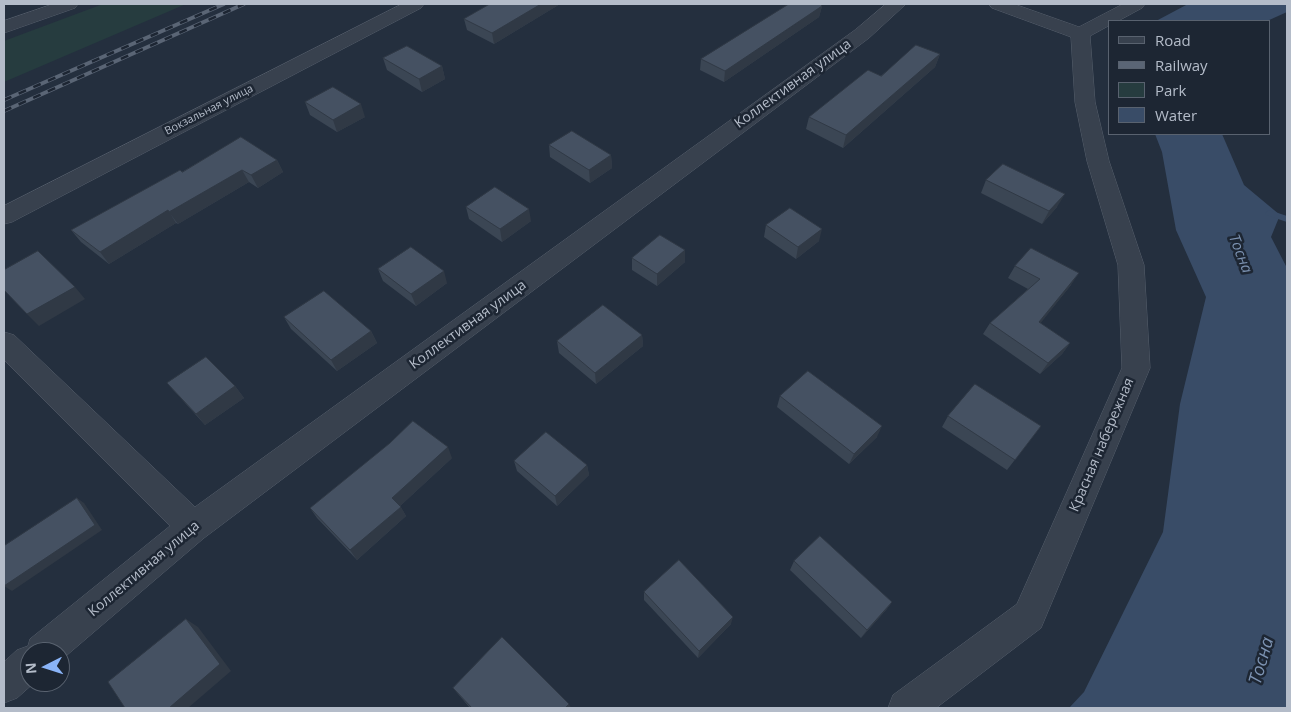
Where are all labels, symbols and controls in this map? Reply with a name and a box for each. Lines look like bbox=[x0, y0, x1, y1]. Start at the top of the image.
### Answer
legend bbox=[1108, 20, 1271, 135]
text: Road bbox=[1155, 30, 1191, 50]
street label: Коллективная улица bbox=[731, 36, 855, 132]
text: Railway bbox=[1155, 55, 1208, 75]
text: Park bbox=[1155, 80, 1186, 100]
street label: Вокзальная улица bbox=[163, 82, 255, 138]
text: Water bbox=[1155, 105, 1197, 125]
water label: Тосна bbox=[1224, 232, 1256, 276]
street label: Коллективная улица bbox=[406, 277, 530, 373]
street label: Красная набережная bbox=[1066, 376, 1138, 514]
street label: Коллективная улица bbox=[85, 518, 203, 620]
water label: Тосна bbox=[1245, 635, 1279, 687]
north arrow bbox=[20, 642, 70, 692]
text: N bbox=[21, 662, 41, 675]

